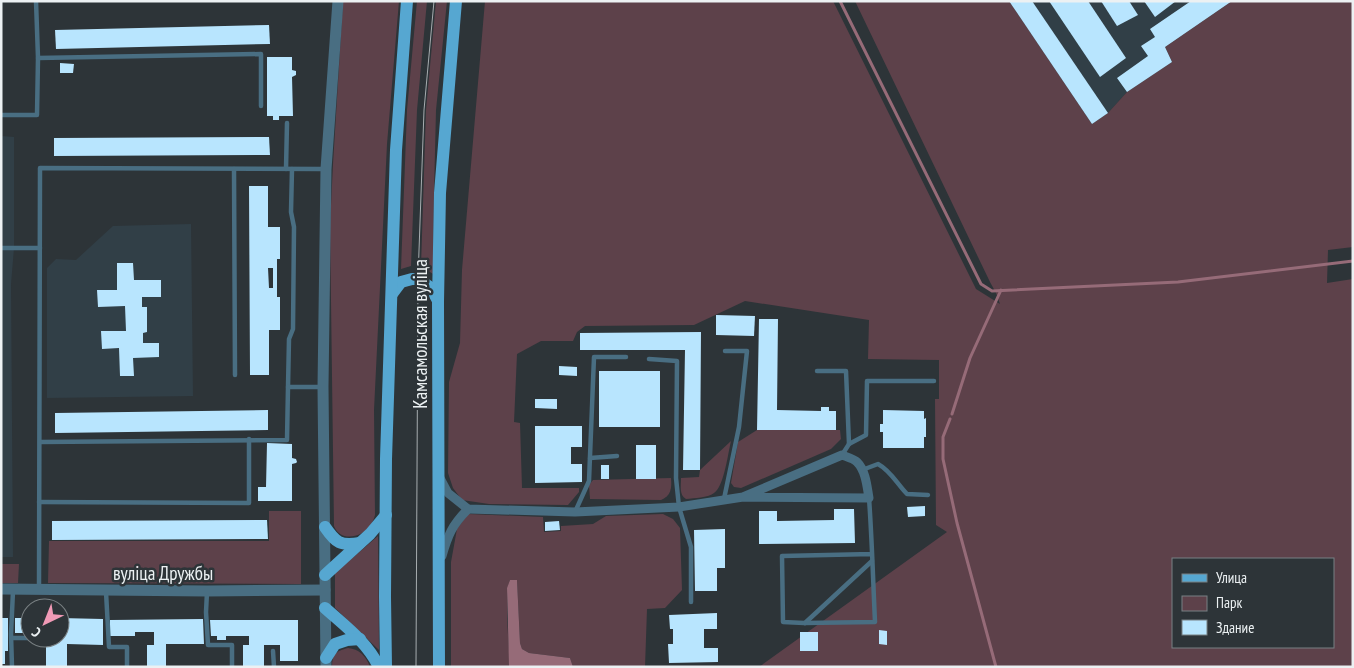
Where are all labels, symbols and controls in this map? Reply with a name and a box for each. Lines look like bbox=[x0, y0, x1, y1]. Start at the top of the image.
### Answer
street label: Камсамольская вуліца bbox=[408, 259, 432, 409]
legend bbox=[1172, 558, 1334, 648]
street label: вуліца Дружбы bbox=[113, 561, 213, 585]
text: Улица bbox=[1216, 568, 1247, 587]
text: Парк bbox=[1216, 593, 1242, 612]
north arrow bbox=[20, 598, 70, 648]
text: Здание bbox=[1216, 618, 1254, 637]
text: С bbox=[27, 623, 45, 641]

